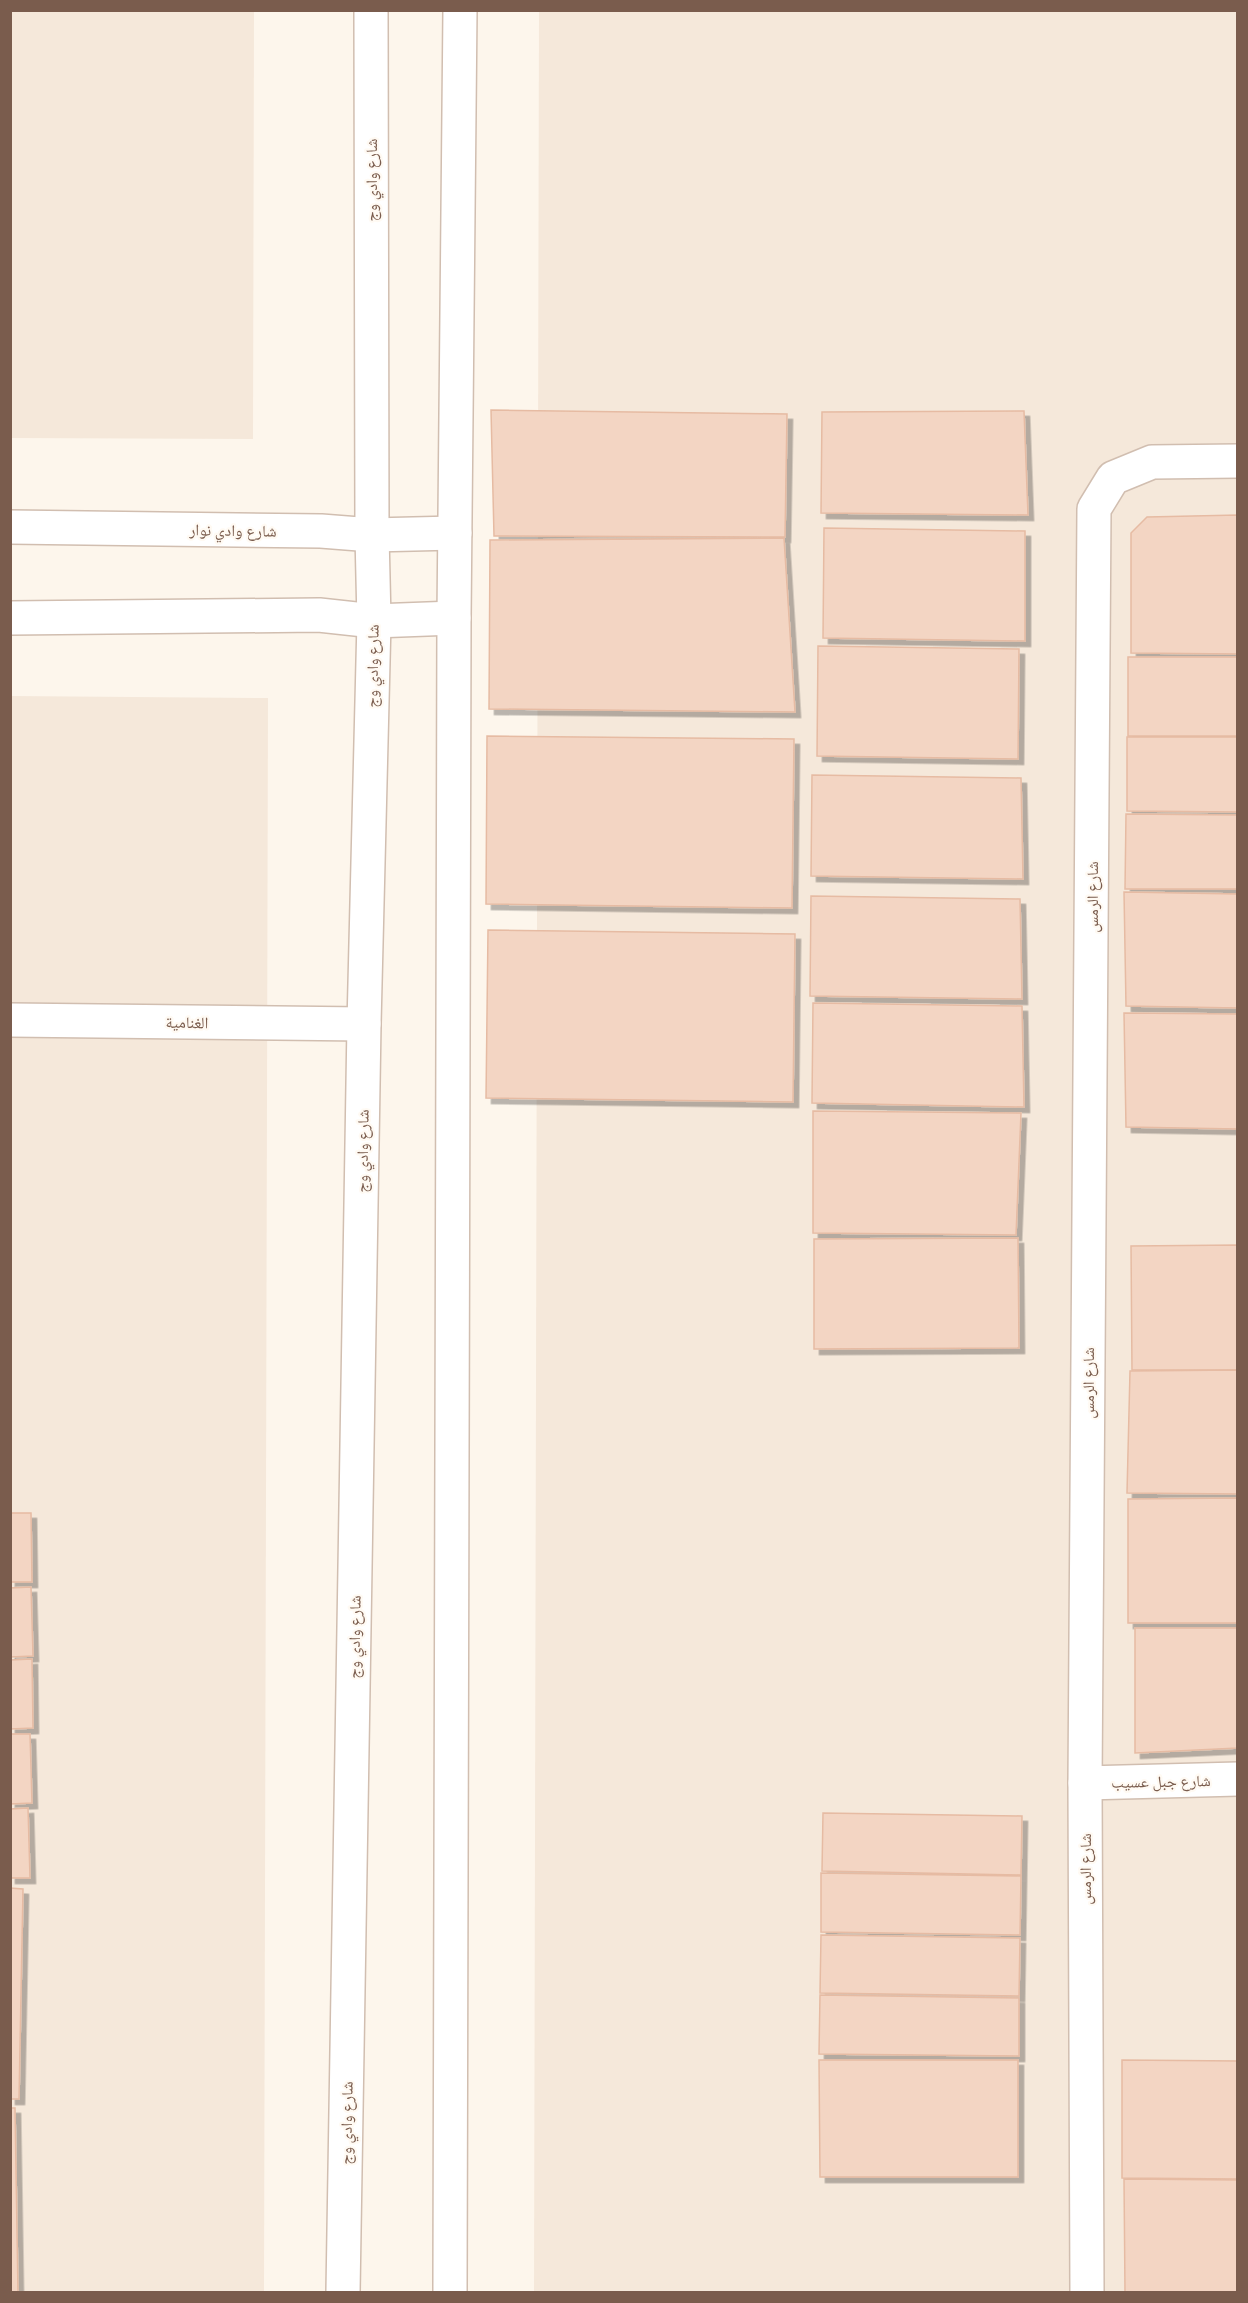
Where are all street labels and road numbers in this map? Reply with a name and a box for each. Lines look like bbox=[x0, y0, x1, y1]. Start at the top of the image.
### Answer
street label: شارع وادي وج bbox=[362, 138, 384, 222]
street label: شارع وادي نوار bbox=[188, 520, 277, 544]
street label: شارع وادي وج bbox=[362, 624, 386, 708]
street label: شارع الرمس bbox=[1083, 861, 1103, 933]
street label: الغنامية bbox=[165, 1013, 209, 1032]
street label: شارع وادي وج bbox=[352, 1109, 376, 1193]
street label: شارع الرمس bbox=[1079, 1347, 1099, 1419]
street label: شارع وادي وج bbox=[344, 1595, 368, 1679]
street label: شارع جبل عسيب bbox=[1111, 1771, 1211, 1793]
street label: شارع الرمس bbox=[1076, 1833, 1096, 1905]
street label: شارع وادي وج bbox=[336, 2081, 360, 2165]

